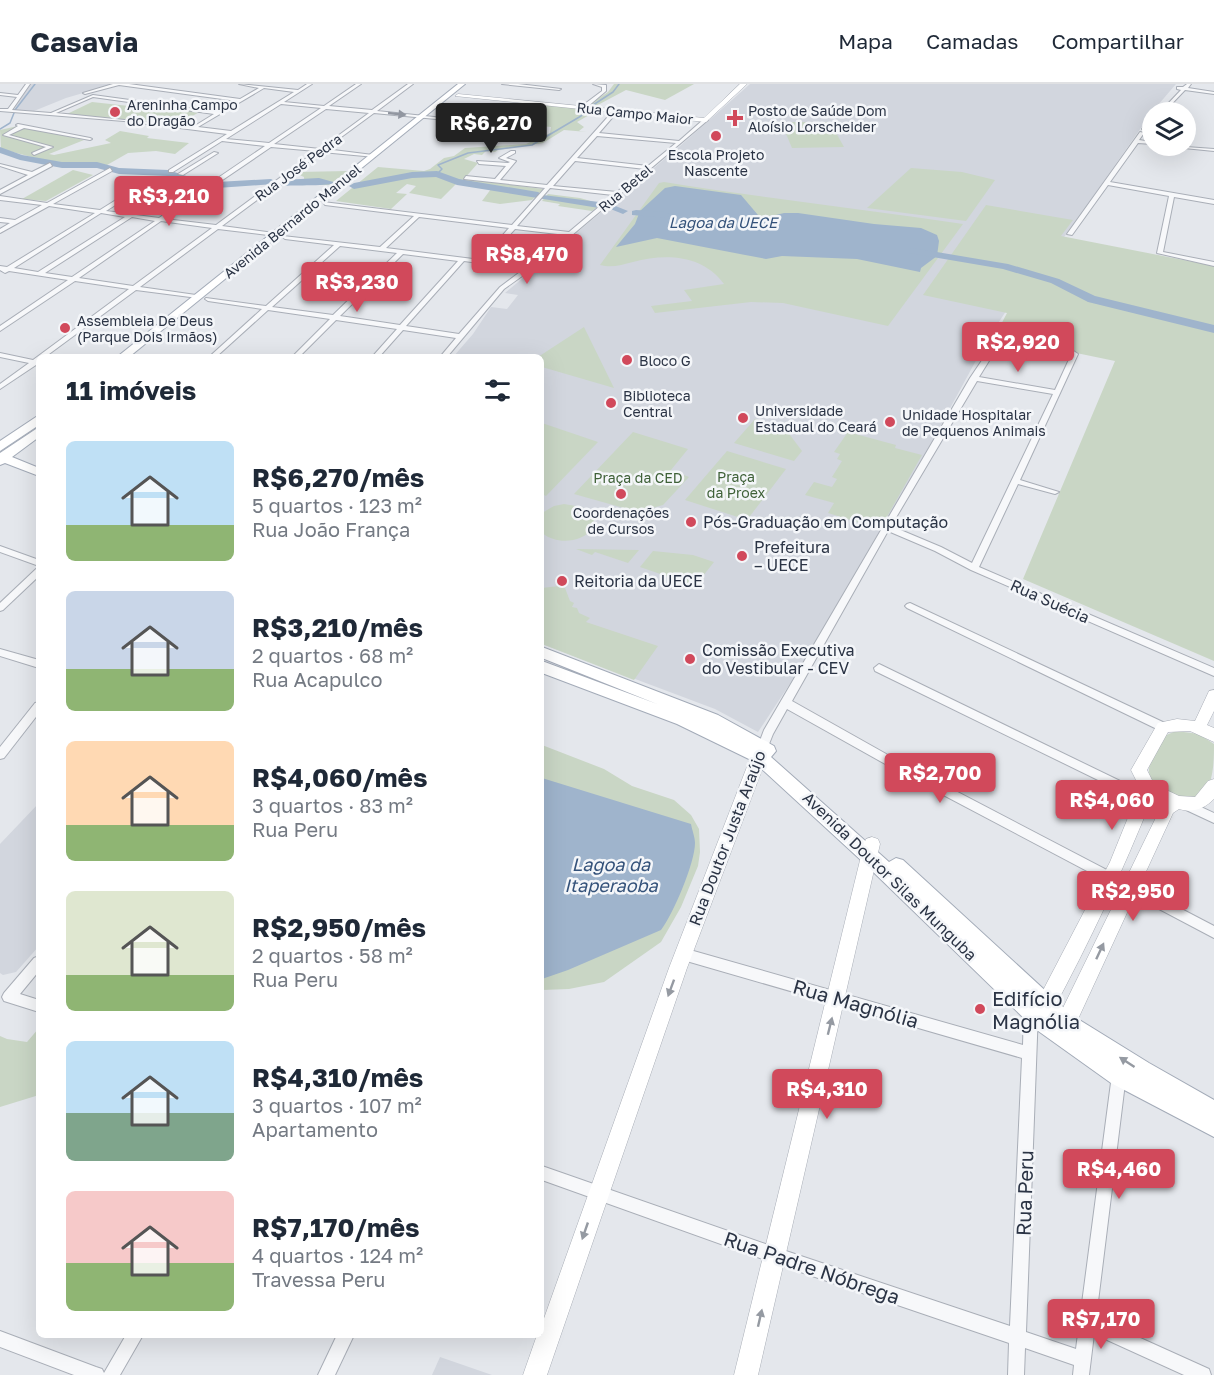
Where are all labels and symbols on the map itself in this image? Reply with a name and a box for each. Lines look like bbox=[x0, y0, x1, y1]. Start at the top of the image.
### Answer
place label: Areninha Campo do Dragão bbox=[127, 96, 238, 129]
street label: Rua Campo Maior bbox=[576, 98, 695, 128]
place label: Posto de Saúde Dom Aloísio Lorscheider bbox=[748, 102, 887, 135]
pin: R$6,270 bbox=[436, 103, 546, 154]
marker: Areninha Campo do Dragão bbox=[108, 105, 122, 119]
one-way arrow bbox=[388, 109, 407, 119]
marker: Posto de Saúde Dom Aloísio Lorscheider bbox=[726, 109, 744, 127]
marker: Escola Projeto Nascente bbox=[709, 129, 723, 143]
street label: Rua José Pedra bbox=[251, 130, 345, 204]
place label: Escola Projeto Nascente bbox=[668, 146, 764, 179]
street label: Avenida Bernardo Manuel bbox=[220, 160, 364, 282]
street label: Rua Betel bbox=[595, 161, 655, 215]
pin: R$3,210 bbox=[114, 176, 224, 227]
water label: Lagoa da UECE bbox=[669, 213, 779, 232]
pin: R$8,470 bbox=[472, 234, 582, 285]
pin: R$3,230 bbox=[302, 262, 412, 313]
place label: Assembleia De Deus (Parque Dois Irmãos) bbox=[77, 312, 217, 345]
marker: Assembleia De Deus (Parque Dois Irmãos) bbox=[58, 321, 72, 335]
pin: R$2,920 bbox=[963, 322, 1073, 373]
place label: Bloco G bbox=[639, 352, 691, 369]
marker: Bloco G bbox=[620, 353, 634, 367]
place label: Biblioteca Central bbox=[623, 387, 691, 420]
marker: Biblioteca Central bbox=[604, 396, 618, 410]
place label: Universidade Estadual do Ceará bbox=[755, 402, 877, 435]
place label: Unidade Hospitalar de Pequenos Animais bbox=[902, 406, 1046, 439]
marker: Universidade Estadual do Ceará bbox=[736, 411, 750, 425]
marker: Unidade Hospitalar de Pequenos Animais bbox=[883, 415, 897, 429]
park label: Praça da Proex bbox=[707, 468, 766, 501]
park label: Praça da CED bbox=[593, 469, 683, 486]
marker: Coordenações de Cursos bbox=[614, 487, 628, 501]
place label: Coordenações de Cursos bbox=[573, 504, 669, 537]
place label: Pós-Graduação em Computação bbox=[703, 512, 948, 532]
marker: Pós-Graduação em Computação bbox=[684, 515, 698, 529]
place label: Prefeitura – UECE bbox=[754, 537, 830, 575]
marker: Prefeitura – UECE bbox=[735, 549, 749, 563]
place label: Reitoria da UECE bbox=[574, 571, 703, 591]
marker: Reitoria da UECE bbox=[555, 574, 569, 588]
street label: Rua Suécia bbox=[1007, 575, 1093, 627]
place label: Comissão Executiva do Vestibular - CEV bbox=[702, 640, 855, 678]
marker: Comissão Executiva do Vestibular - CEV bbox=[683, 652, 697, 666]
street label: Rua Doutor Justa Araújo bbox=[684, 748, 770, 928]
pin: R$2,700 bbox=[885, 753, 995, 804]
pin: R$4,060 bbox=[1057, 780, 1167, 831]
street label: Avenida Doutor Silas Munguba bbox=[799, 787, 981, 965]
water label: Lagoa da Itaperaoba bbox=[564, 853, 659, 896]
pin: R$2,950 bbox=[1078, 871, 1188, 922]
one-way arrow bbox=[1095, 942, 1104, 959]
street label: Rua Magnólia bbox=[790, 974, 922, 1032]
one-way arrow bbox=[665, 979, 675, 997]
place label: Edifício Magnólia bbox=[992, 986, 1080, 1033]
marker: Edifício Magnólia bbox=[973, 1002, 987, 1016]
one-way arrow bbox=[825, 1017, 835, 1036]
one-way arrow bbox=[1119, 1057, 1135, 1068]
pin: R$4,310 bbox=[772, 1069, 882, 1120]
pin: R$4,460 bbox=[1064, 1149, 1174, 1200]
street label: Rua Peru bbox=[1011, 1150, 1037, 1236]
one-way arrow bbox=[580, 1222, 589, 1240]
street label: Rua Padre Nóbrega bbox=[721, 1226, 903, 1308]
pin: R$7,170 bbox=[1046, 1299, 1156, 1350]
one-way arrow bbox=[755, 1309, 765, 1327]

